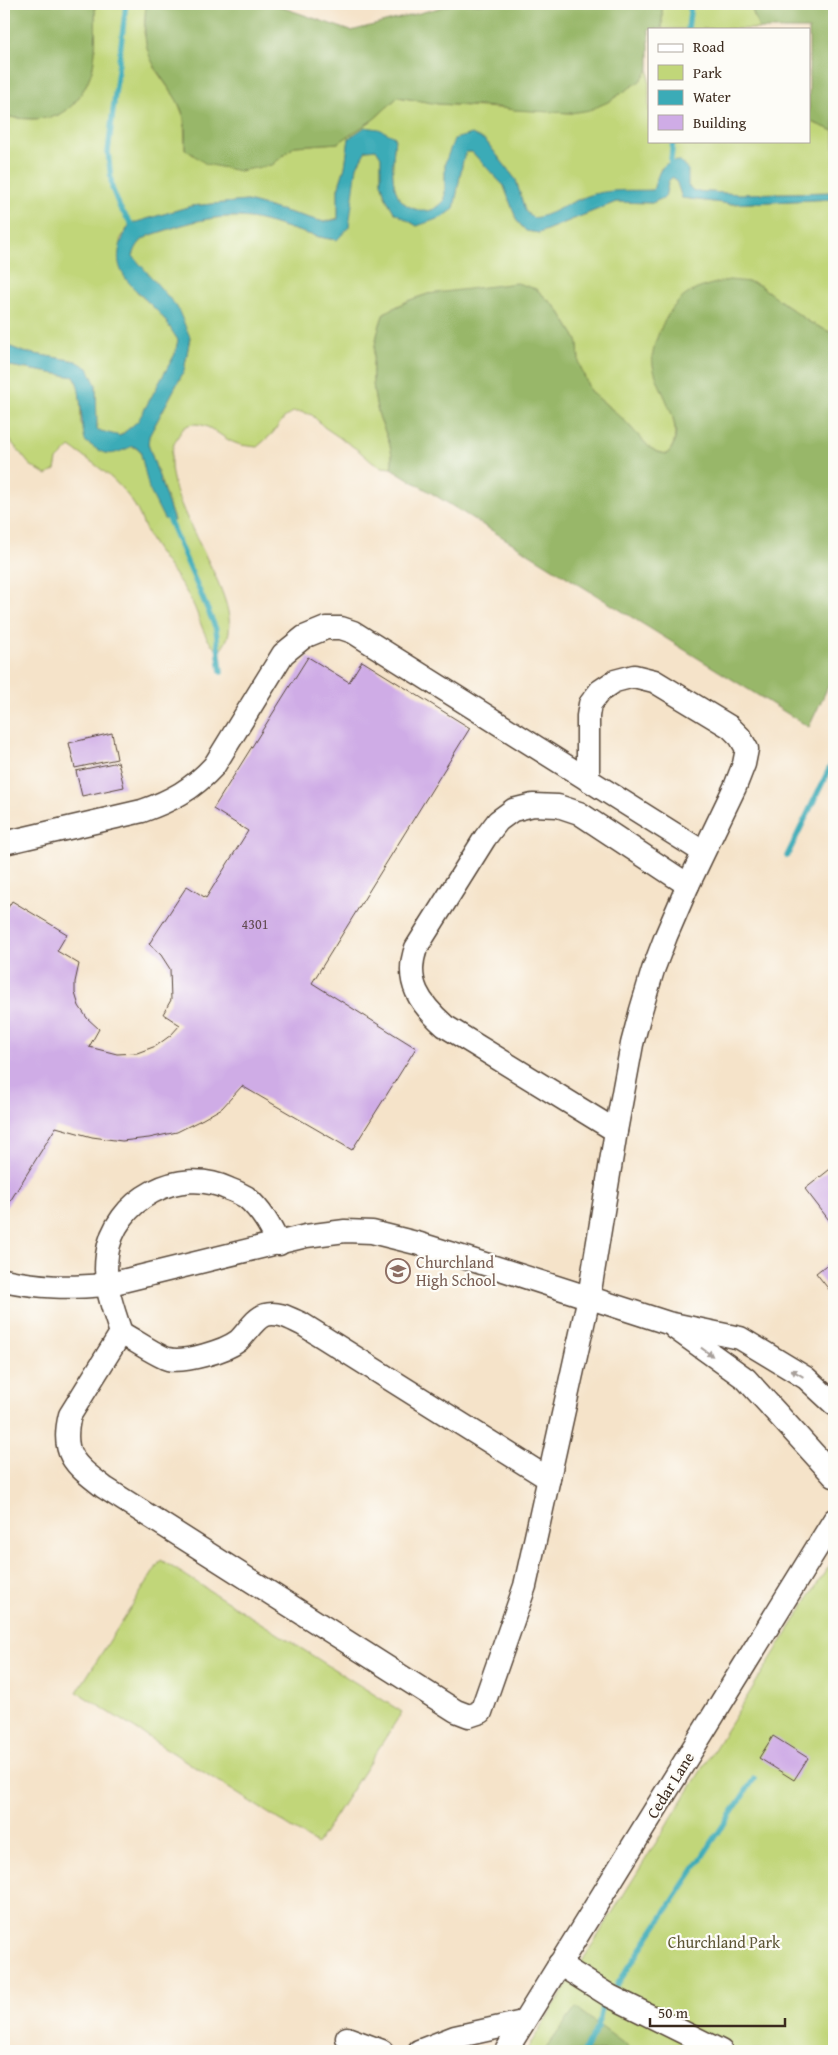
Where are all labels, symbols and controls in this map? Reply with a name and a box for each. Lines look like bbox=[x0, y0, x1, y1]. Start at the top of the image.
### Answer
legend bbox=[648, 28, 810, 142]
text: Road bbox=[693, 36, 724, 57]
text: Park bbox=[693, 62, 722, 83]
text: Water bbox=[693, 86, 731, 107]
text: Building bbox=[693, 112, 747, 133]
house number: 4301 bbox=[242, 914, 268, 934]
place label: Churchland High School bbox=[416, 1250, 497, 1292]
school or university icon: Churchland High School bbox=[385, 1258, 411, 1284]
one-way arrow bbox=[701, 1347, 714, 1357]
one-way arrow bbox=[790, 1368, 804, 1377]
street label: Cedar Lane bbox=[640, 1747, 700, 1823]
park label: Churchland Park bbox=[668, 1930, 781, 1954]
scale bar bbox=[650, 1995, 786, 2027]
text: 50 m bbox=[658, 2002, 689, 2023]

